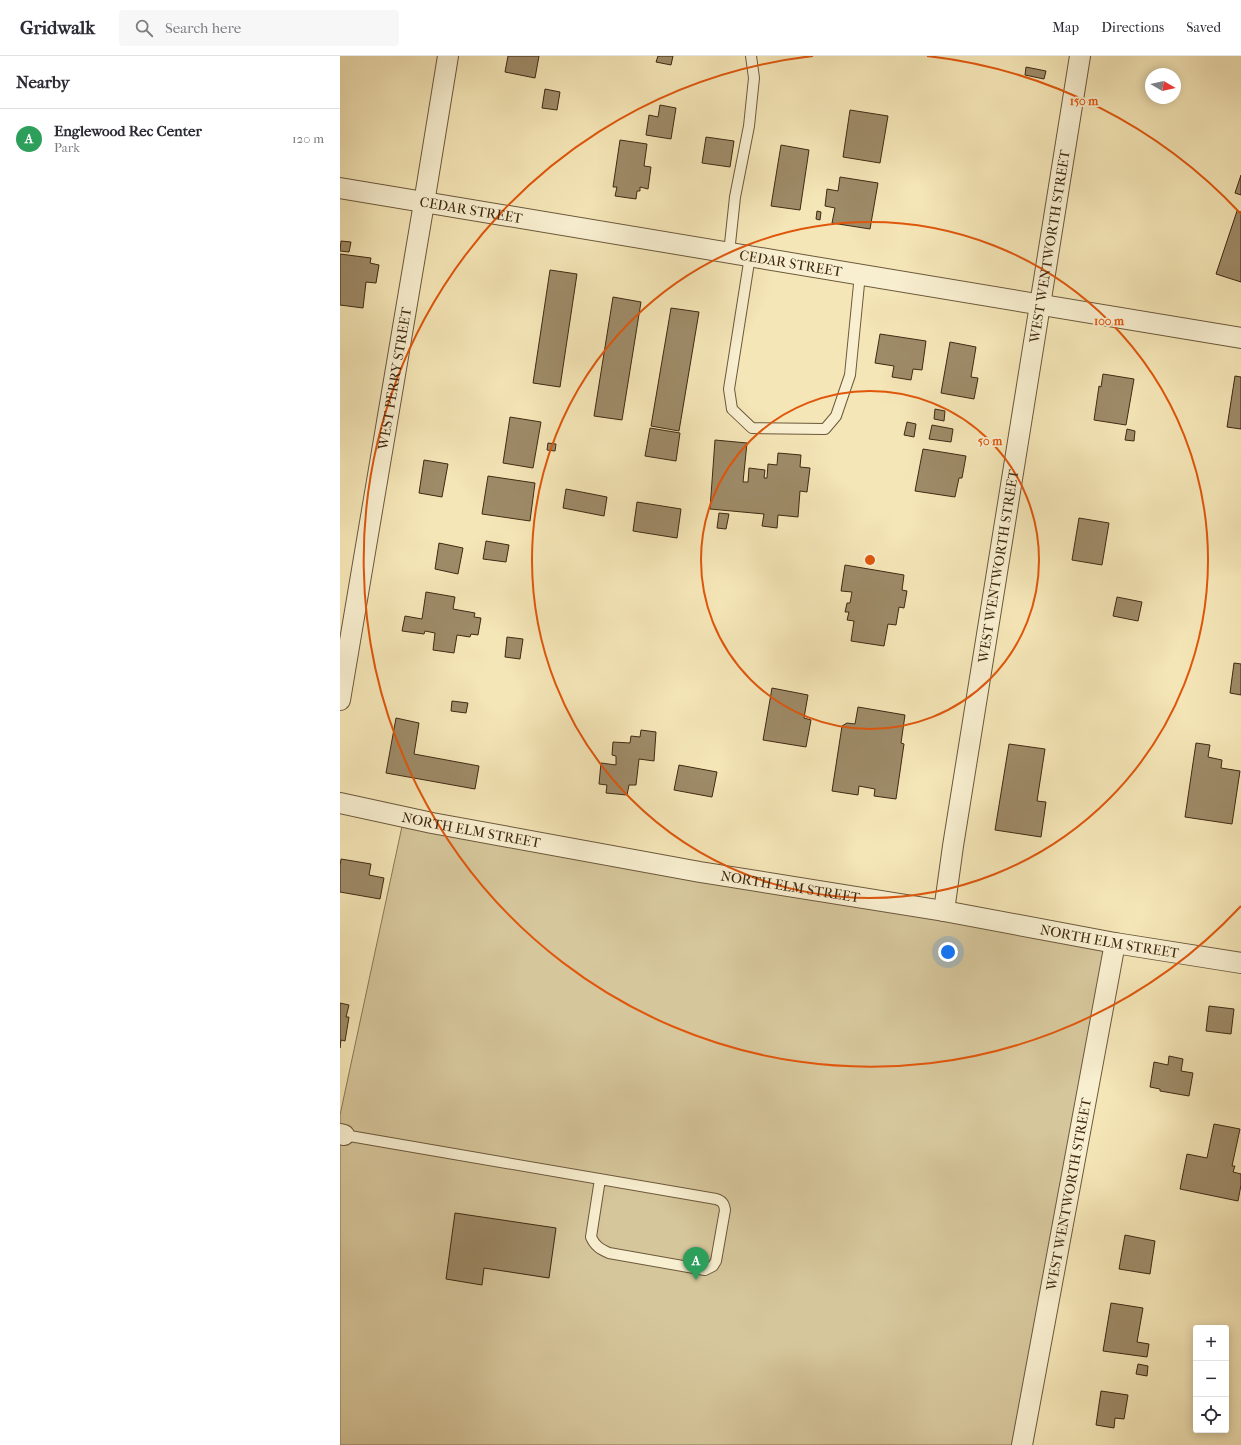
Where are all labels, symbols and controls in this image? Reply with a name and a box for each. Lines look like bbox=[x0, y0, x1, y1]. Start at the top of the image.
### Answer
search box bbox=[119, 10, 399, 46]
text: Gridwalk bbox=[20, 17, 95, 39]
icon: search bbox=[133, 17, 155, 39]
text: Search here bbox=[165, 19, 241, 37]
text: Map bbox=[1052, 19, 1079, 36]
text: Directions bbox=[1101, 19, 1164, 36]
text: Saved bbox=[1186, 19, 1221, 36]
north arrow bbox=[1145, 68, 1181, 104]
text: Nearby bbox=[16, 72, 70, 92]
text: 150 m bbox=[1070, 94, 1099, 108]
text: Englewood Rec Center bbox=[54, 122, 202, 140]
text: A bbox=[25, 131, 33, 146]
text: 120 m bbox=[292, 131, 324, 146]
text: Park bbox=[54, 140, 80, 155]
street label: WEST WENTWORTH STREET bbox=[1026, 148, 1074, 345]
street label: CEDAR STREET bbox=[418, 193, 524, 227]
street label: CEDAR STREET bbox=[738, 247, 844, 281]
street label: WEST PERRY STREET bbox=[374, 306, 415, 452]
text: 100 m bbox=[1094, 314, 1125, 328]
text: 50 m bbox=[978, 434, 1003, 448]
street label: WEST WENTWORTH STREET bbox=[974, 468, 1022, 665]
centre of rings bbox=[863, 553, 877, 567]
street label: NORTH ELM STREET bbox=[400, 809, 542, 852]
street label: NORTH ELM STREET bbox=[719, 867, 862, 907]
street label: NORTH ELM STREET bbox=[1039, 921, 1181, 962]
your location bbox=[938, 942, 958, 962]
street label: WEST WENTWORTH STREET bbox=[1043, 1096, 1095, 1293]
pin: A bbox=[683, 1247, 709, 1280]
map controls bbox=[1193, 1325, 1229, 1433]
button: + bbox=[1193, 1325, 1229, 1361]
button: − bbox=[1193, 1361, 1229, 1397]
button: locate bbox=[1193, 1397, 1229, 1433]

